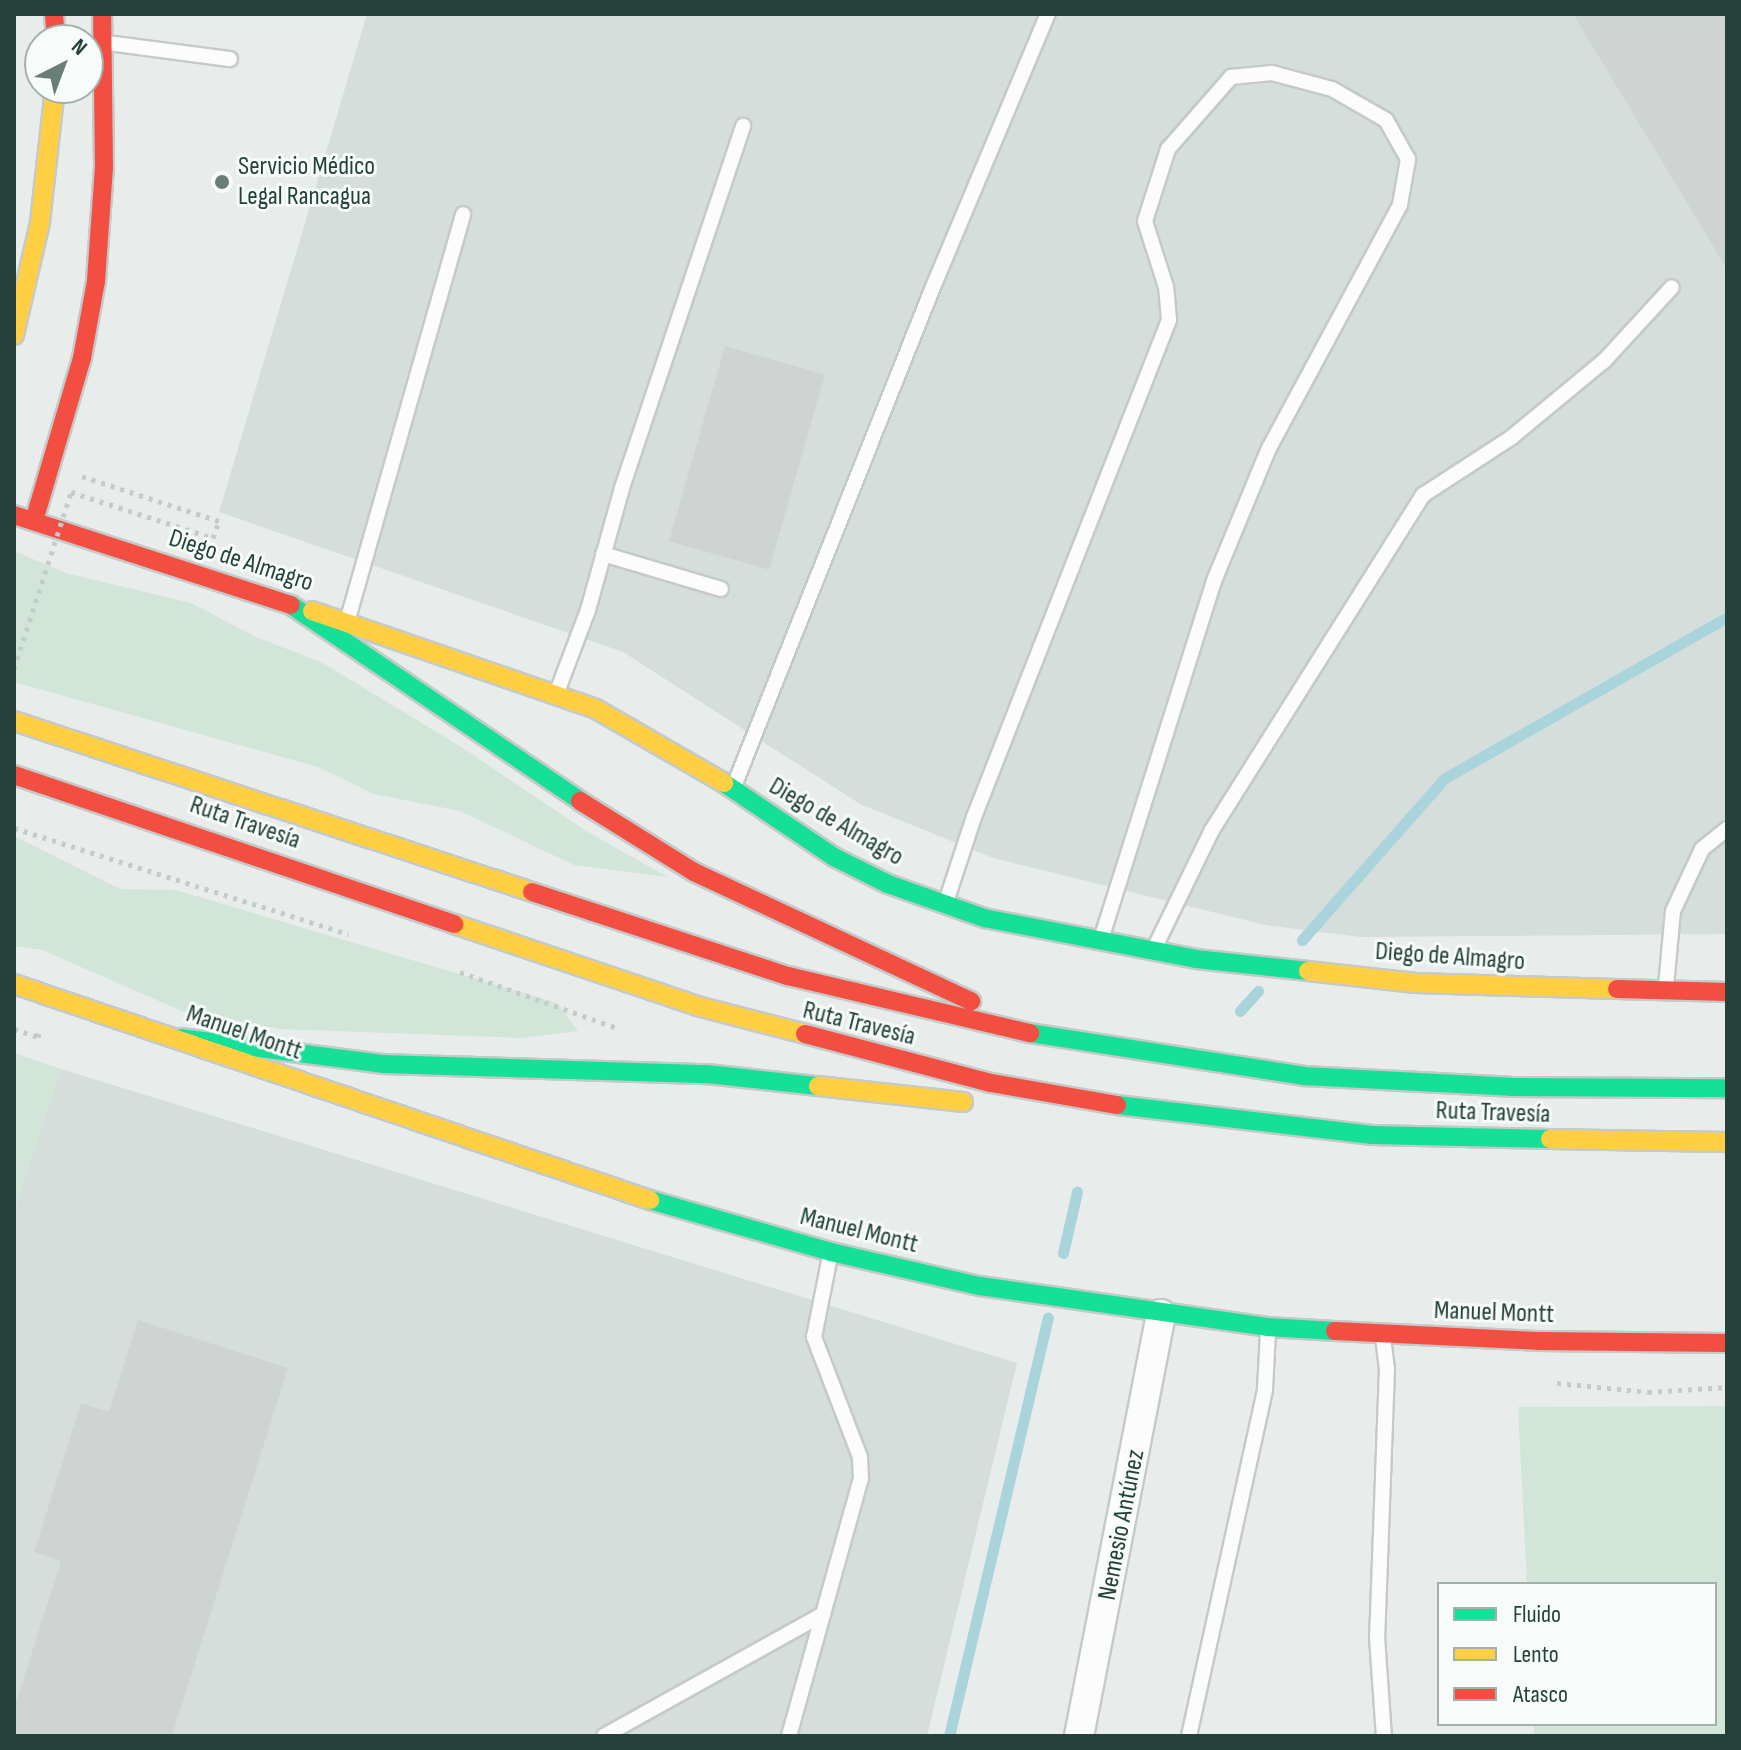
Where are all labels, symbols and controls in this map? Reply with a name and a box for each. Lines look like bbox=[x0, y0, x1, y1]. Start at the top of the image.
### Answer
north arrow bbox=[24, 24, 104, 104]
text: N bbox=[66, 33, 92, 61]
place label: Servicio Médico Legal Rancagua bbox=[238, 151, 375, 212]
marker: Servicio Médico Legal Rancagua bbox=[213, 173, 231, 191]
street label: Diego de Almagro bbox=[165, 523, 317, 599]
street label: Diego de Almagro bbox=[763, 771, 909, 873]
street label: Ruta Travesía bbox=[186, 790, 304, 856]
street label: Diego de Almagro bbox=[1374, 936, 1526, 978]
street label: Ruta Travesía bbox=[800, 995, 918, 1053]
street label: Manuel Montt bbox=[182, 999, 306, 1067]
street label: Ruta Travesía bbox=[1435, 1095, 1551, 1131]
street label: Manuel Montt bbox=[797, 1201, 921, 1261]
street label: Manuel Montt bbox=[1433, 1295, 1555, 1331]
street label: Nemesio Antúnez bbox=[1092, 1447, 1152, 1603]
legend bbox=[1437, 1582, 1717, 1726]
text: Fluido bbox=[1513, 1600, 1561, 1629]
text: Lento bbox=[1513, 1640, 1559, 1669]
text: Atasco bbox=[1513, 1680, 1568, 1709]

